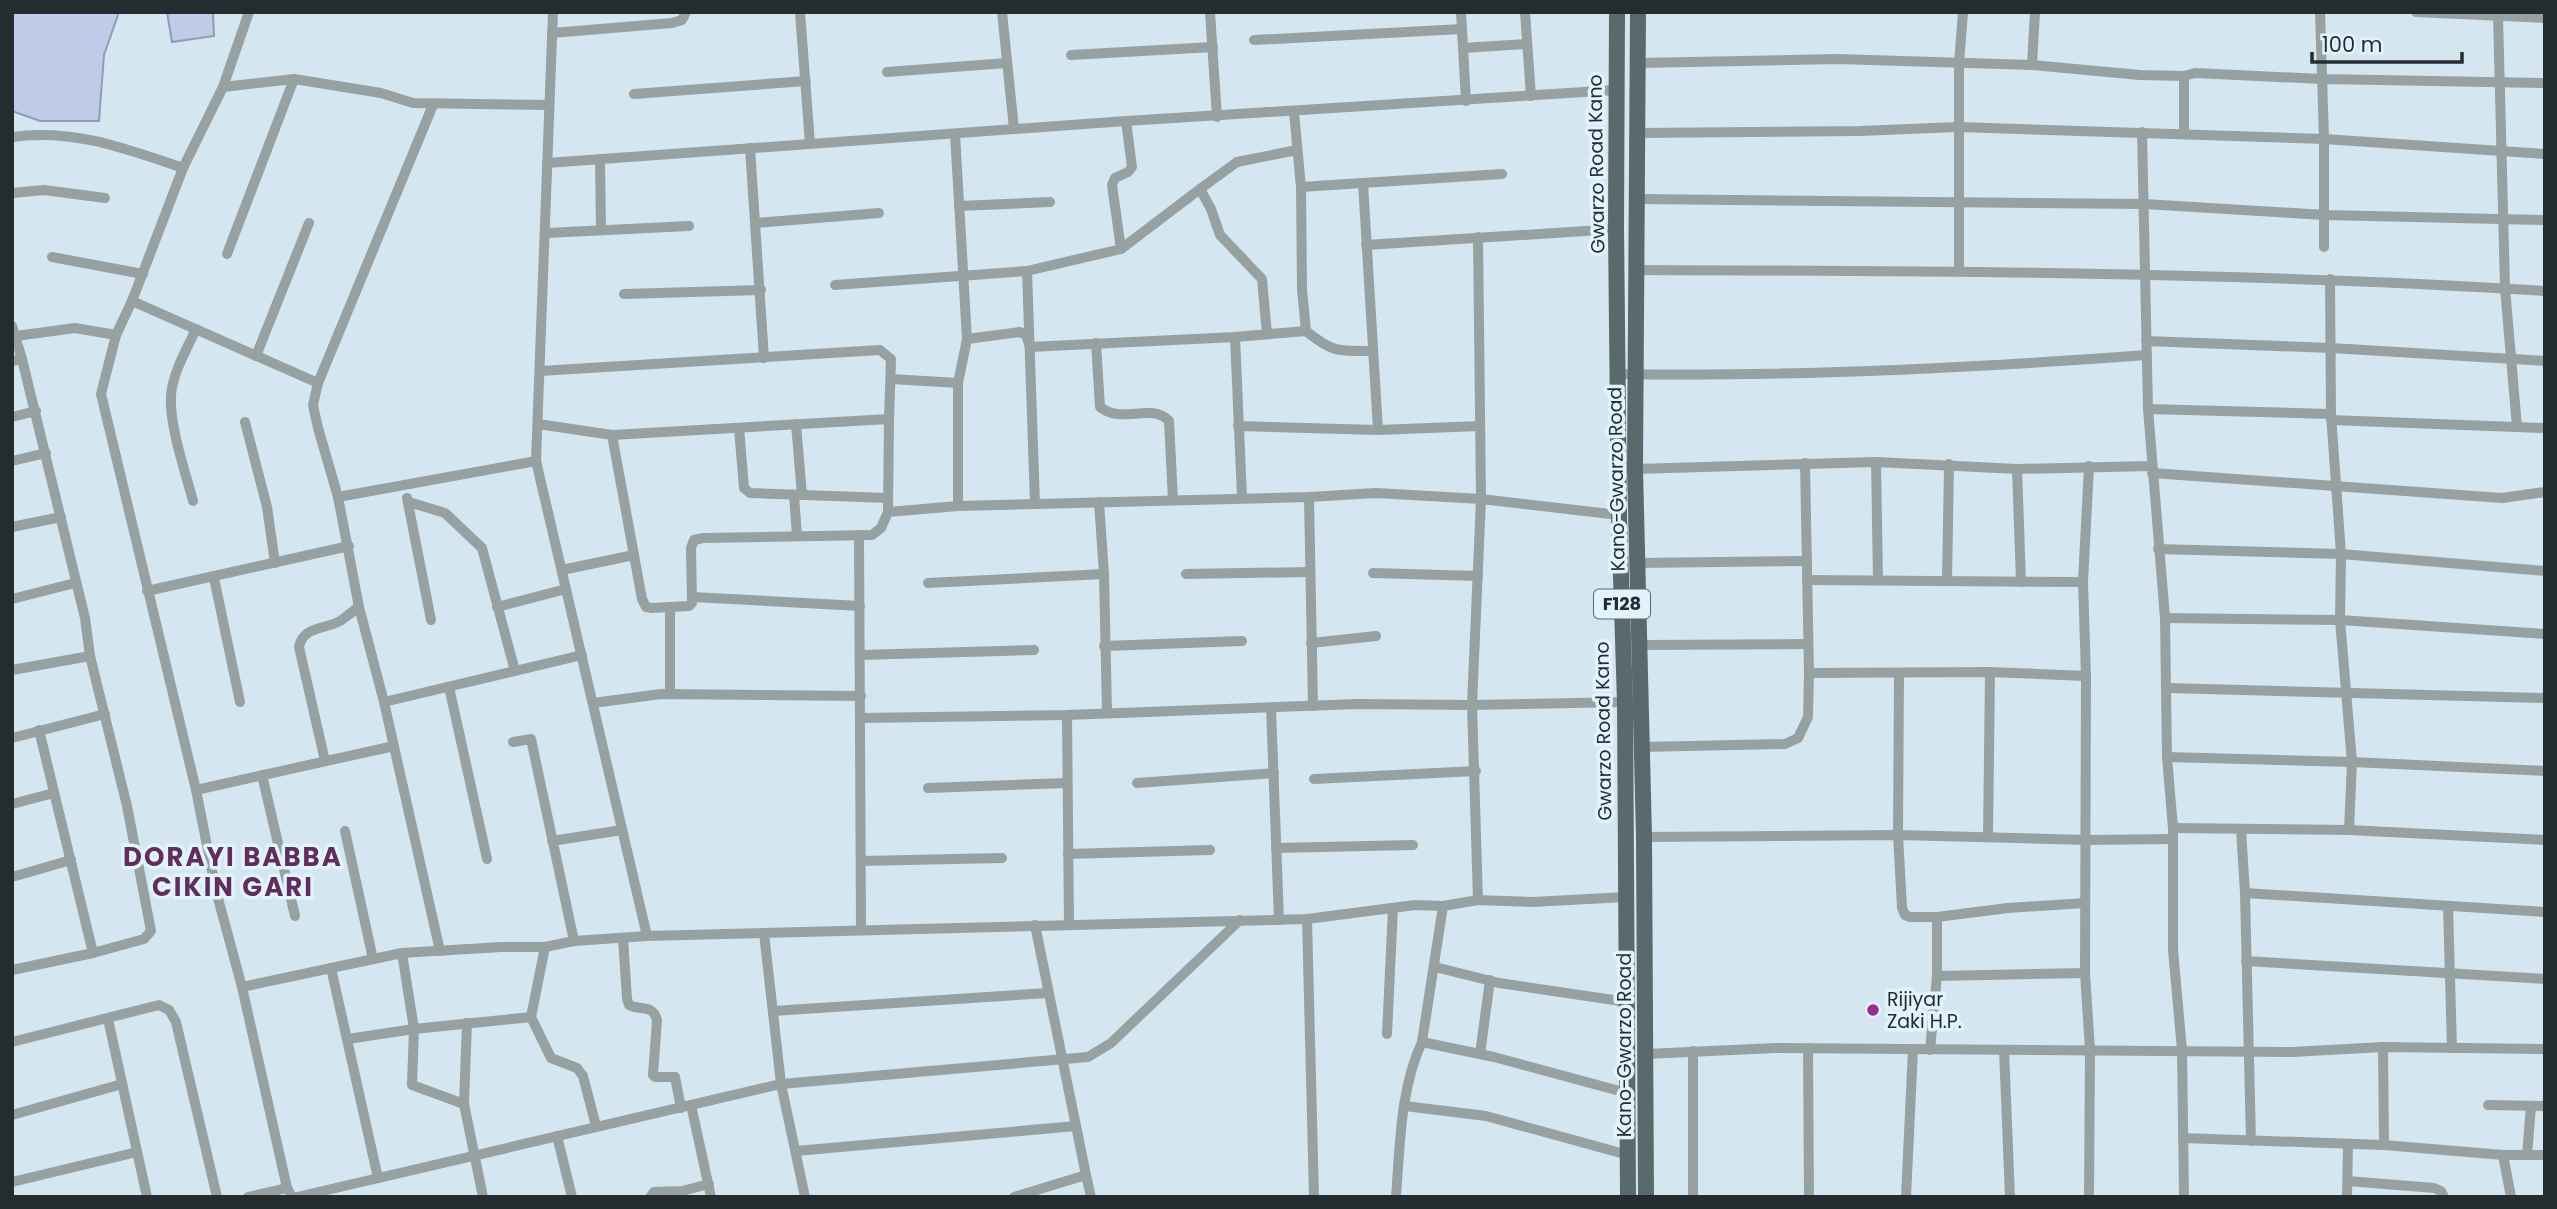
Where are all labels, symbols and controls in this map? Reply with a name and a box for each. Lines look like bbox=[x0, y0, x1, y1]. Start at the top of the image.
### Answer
scale bar bbox=[2312, 21, 2462, 65]
text: 100 m bbox=[2322, 30, 2382, 59]
street label: Gwarzo Road Kano bbox=[1581, 74, 1612, 254]
street label: Kano-Gwarzo Road bbox=[1601, 386, 1632, 572]
road number: F128 bbox=[1594, 590, 1650, 618]
street label: Gwarzo Road Kano bbox=[1588, 641, 1619, 821]
district label: DORAYI BABBA CIKIN GARI bbox=[123, 839, 343, 905]
street label: Kano-Gwarzo Road bbox=[1611, 953, 1638, 1137]
place label: Rijiyar Zaki H.P. bbox=[1887, 986, 1962, 1035]
marker: Rijiyar Zaki H.P. bbox=[1865, 1002, 1881, 1018]

